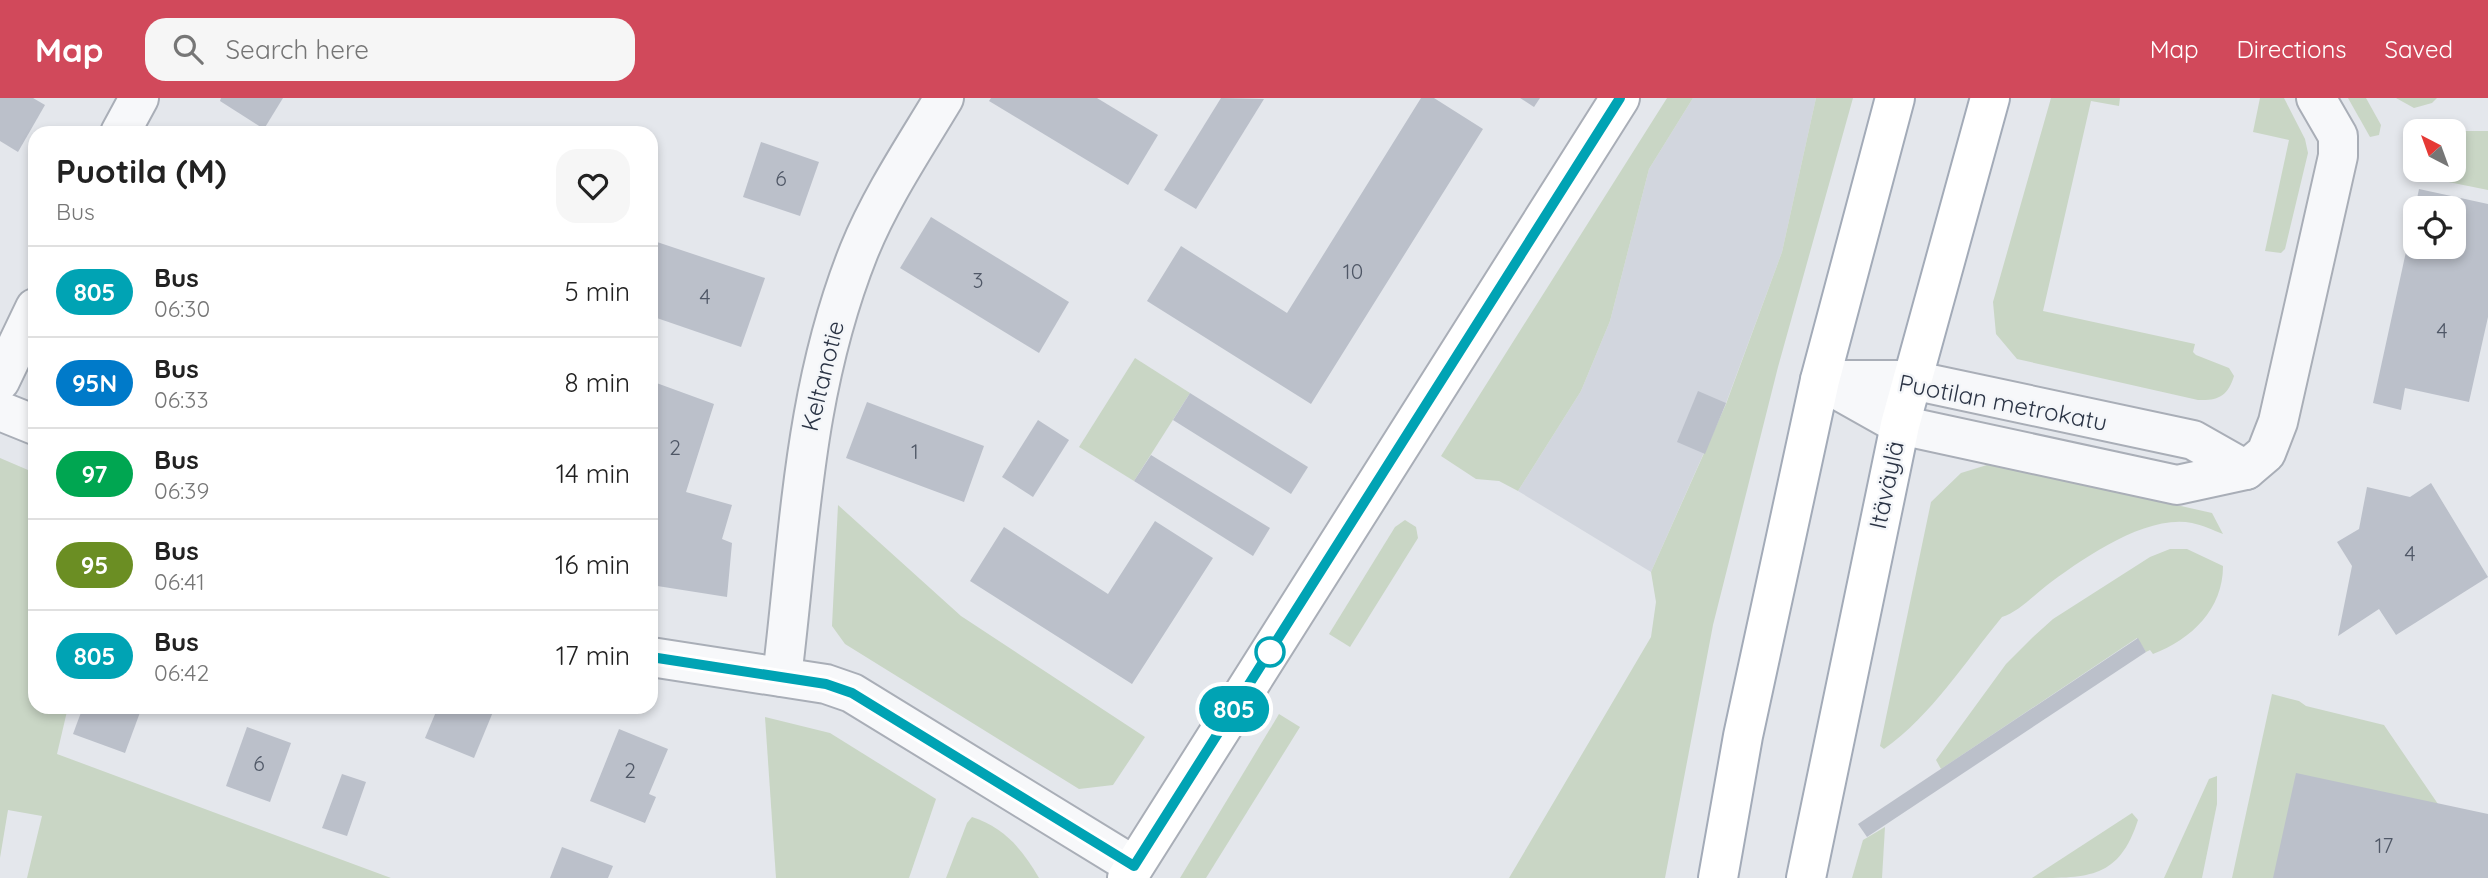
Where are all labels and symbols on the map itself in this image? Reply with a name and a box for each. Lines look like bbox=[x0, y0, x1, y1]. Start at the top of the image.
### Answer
north arrow bbox=[2403, 119, 2466, 182]
house number: 6 bbox=[775, 165, 787, 191]
house number: 10 bbox=[1343, 258, 1363, 284]
house number: 3 bbox=[972, 267, 984, 293]
house number: 4 bbox=[699, 283, 711, 309]
house number: 4 bbox=[2436, 317, 2448, 343]
street label: Keltanotie bbox=[794, 318, 850, 434]
street label: Puotilan metrokatu bbox=[1896, 367, 2110, 437]
house number: 2 bbox=[669, 434, 681, 460]
house number: 1 bbox=[911, 438, 919, 464]
street label: Itäväylä bbox=[1862, 438, 1910, 532]
house number: 4 bbox=[2404, 540, 2416, 566]
unlabelled marker bbox=[1255, 637, 1285, 667]
line badge: 805 bbox=[1194, 686, 1274, 732]
house number: 6 bbox=[253, 750, 265, 776]
house number: 2 bbox=[624, 757, 636, 783]
house number: 17 bbox=[2375, 832, 2393, 858]

